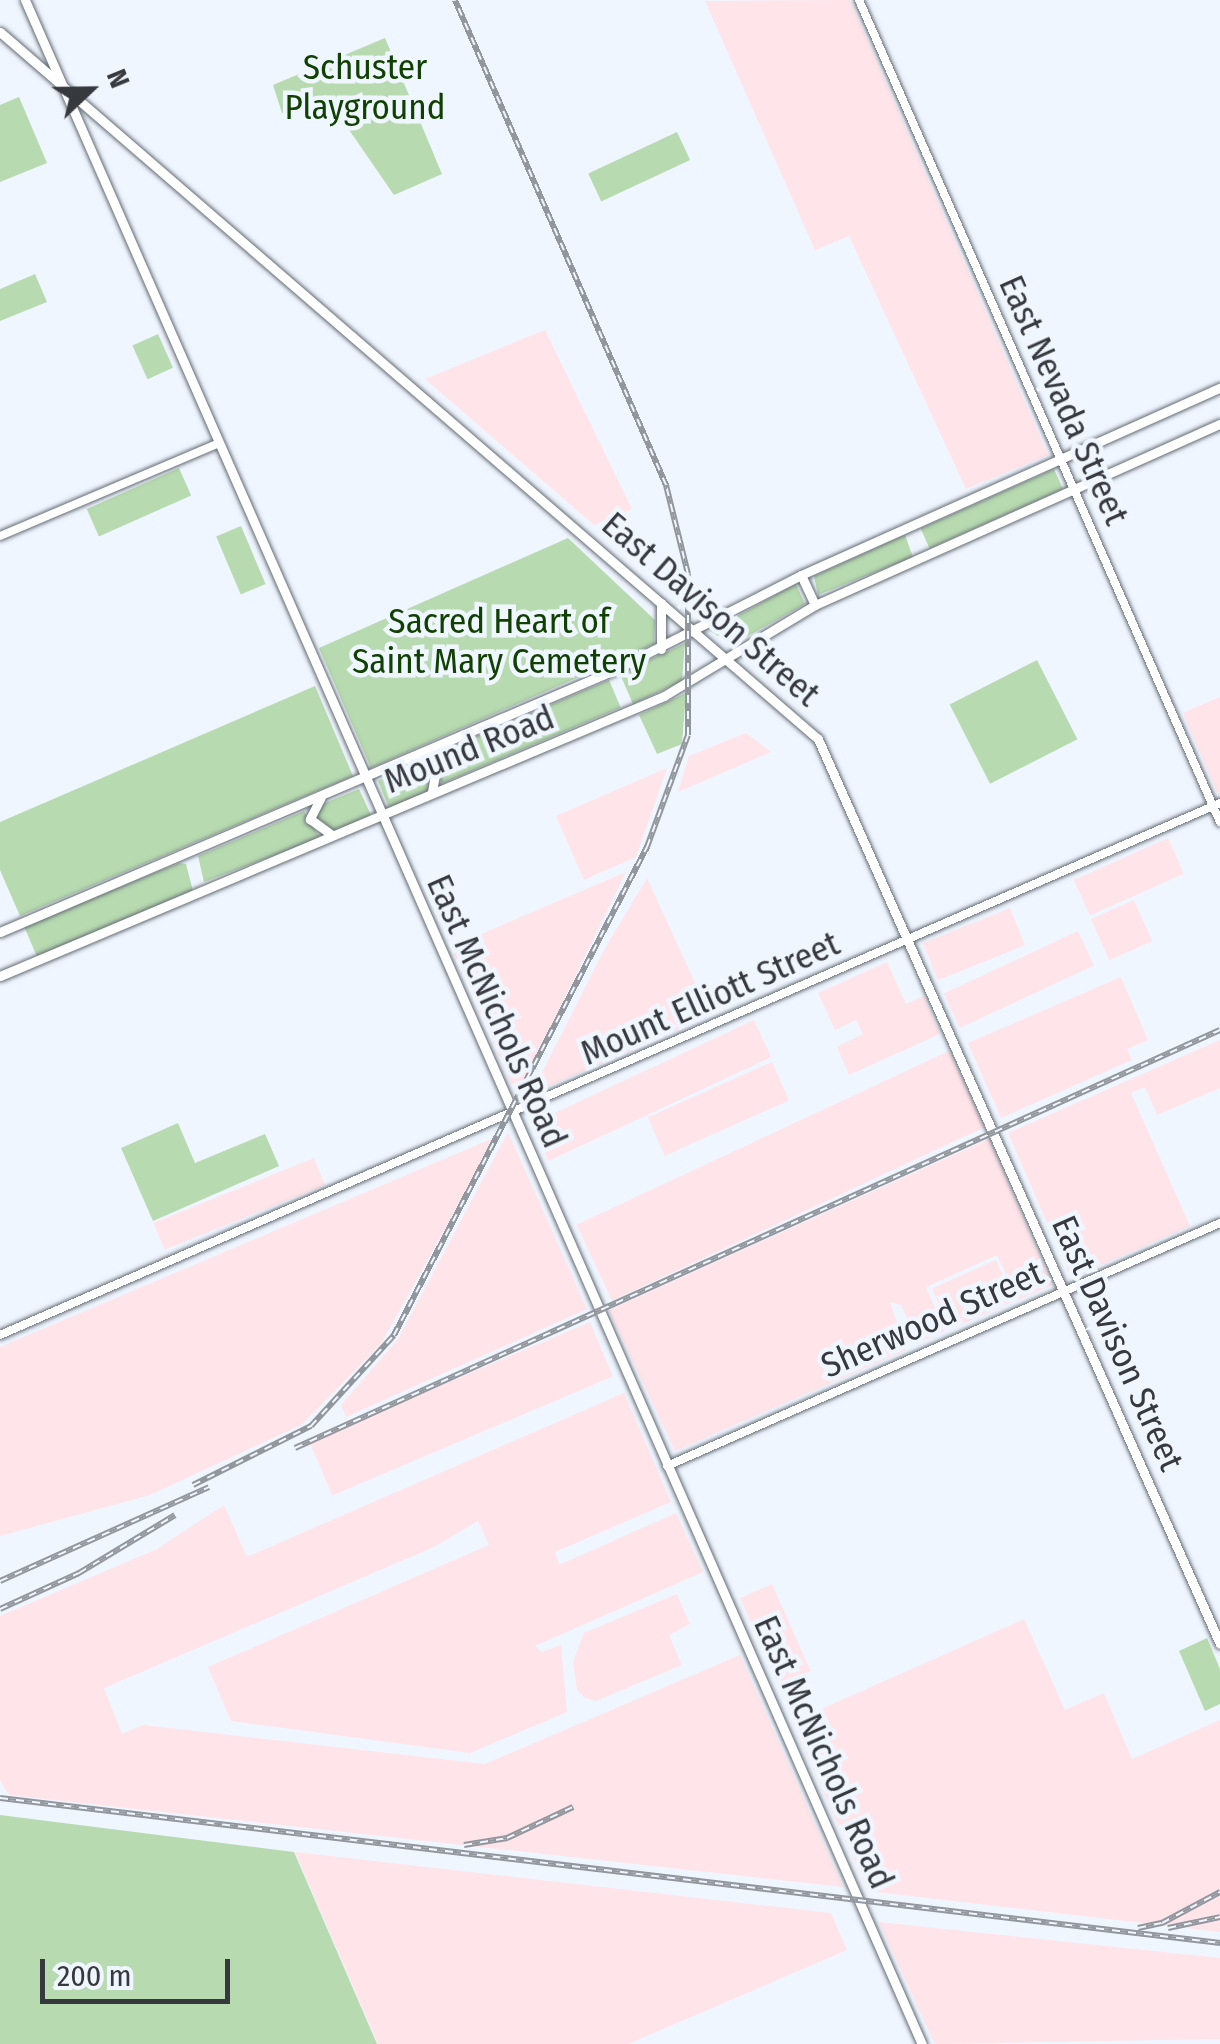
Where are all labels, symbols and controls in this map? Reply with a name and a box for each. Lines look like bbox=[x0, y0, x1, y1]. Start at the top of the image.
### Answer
north arrow bbox=[40, 40, 140, 140]
park label: Schuster Playground bbox=[285, 46, 445, 128]
text: N bbox=[100, 65, 137, 93]
street label: East Nevada Street bbox=[990, 269, 1138, 531]
street label: East Davison Street bbox=[594, 503, 828, 715]
park label: Sacred Heart of Saint Mary Cemetery bbox=[352, 600, 646, 682]
street label: Mound Road bbox=[378, 696, 560, 802]
street label: East McNichols Road bbox=[418, 868, 576, 1154]
street label: Mount Elliott Street bbox=[574, 922, 846, 1074]
street label: East Davison Street bbox=[1043, 1209, 1193, 1477]
street label: Sherwood Street bbox=[815, 1251, 1049, 1387]
street label: East McNichols Road bbox=[745, 1609, 903, 1895]
scale bar bbox=[45, 1939, 235, 2001]
text: 200 m bbox=[57, 1958, 132, 1994]

